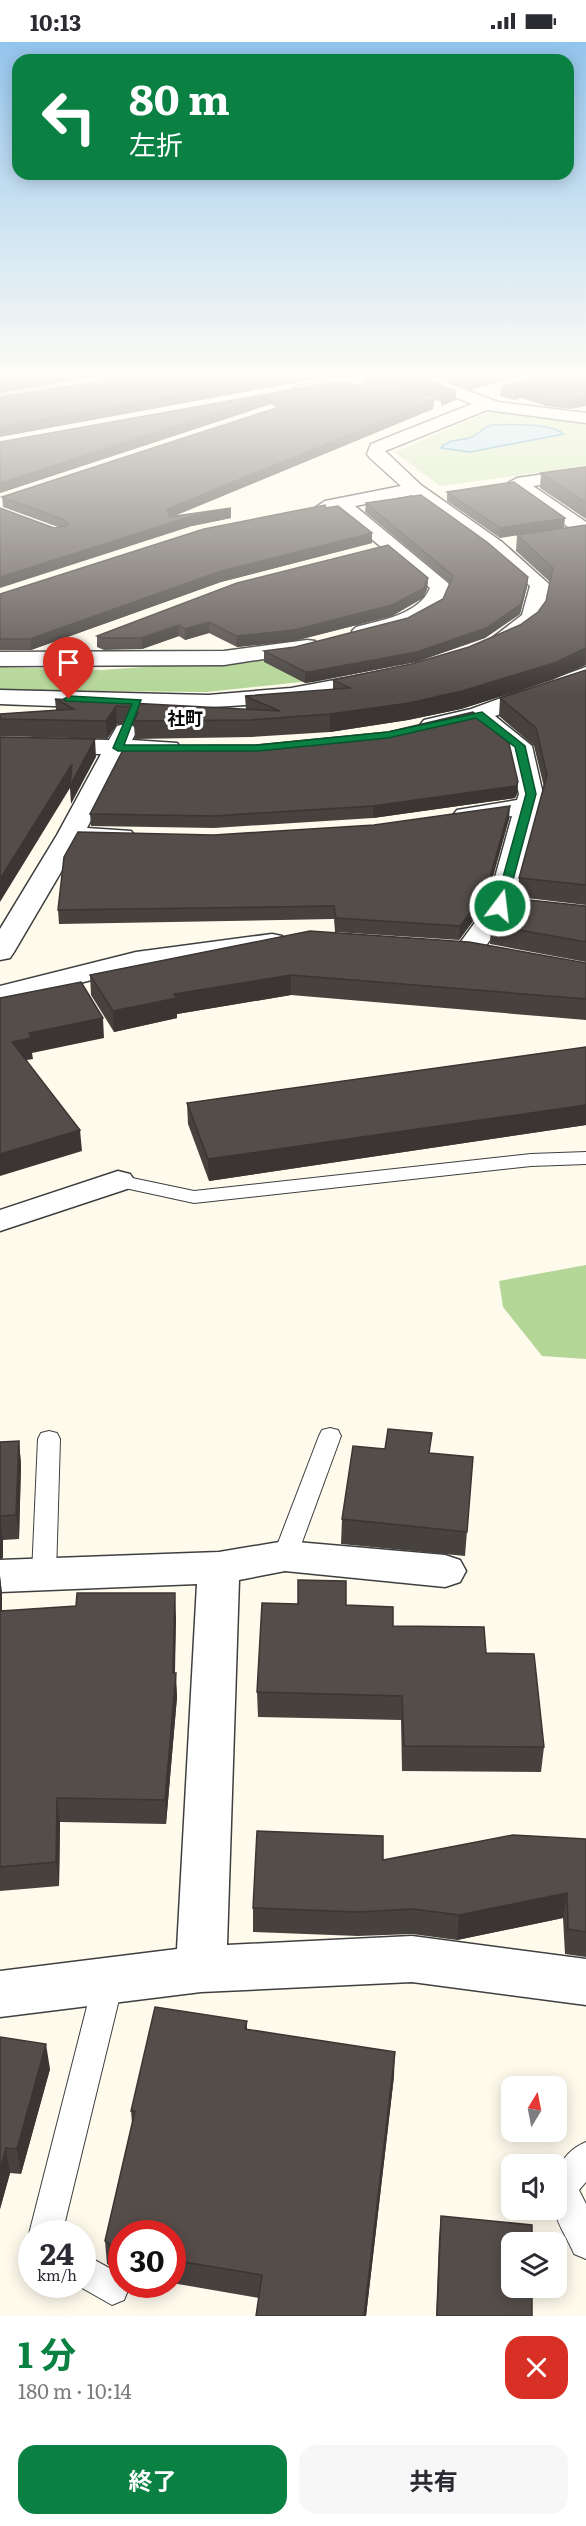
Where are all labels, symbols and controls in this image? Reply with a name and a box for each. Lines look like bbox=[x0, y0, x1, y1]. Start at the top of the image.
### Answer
text: 10:13 bbox=[30, 5, 81, 38]
text: 80 m bbox=[129, 66, 230, 128]
icon: left bbox=[30, 78, 108, 156]
text: 左折 bbox=[129, 123, 183, 163]
pin bbox=[43, 637, 94, 699]
icon: arrive bbox=[52, 646, 85, 679]
district label: 社町 bbox=[167, 704, 203, 731]
position arrow bbox=[468, 874, 532, 938]
north arrow bbox=[501, 2076, 567, 2142]
map controls bbox=[501, 2076, 567, 2298]
button: sound bbox=[501, 2154, 567, 2220]
speed limit sign: 30 bbox=[108, 2220, 186, 2298]
text: 24 bbox=[40, 2230, 74, 2274]
button: layers bbox=[501, 2232, 567, 2298]
text: km/h bbox=[37, 2263, 77, 2286]
text: 1 分 bbox=[18, 2326, 76, 2379]
button: close bbox=[505, 2336, 568, 2399]
text: 180 m · 10:14 bbox=[18, 2375, 132, 2405]
button: 終了 bbox=[18, 2445, 287, 2514]
button: 共有 bbox=[299, 2445, 568, 2514]

